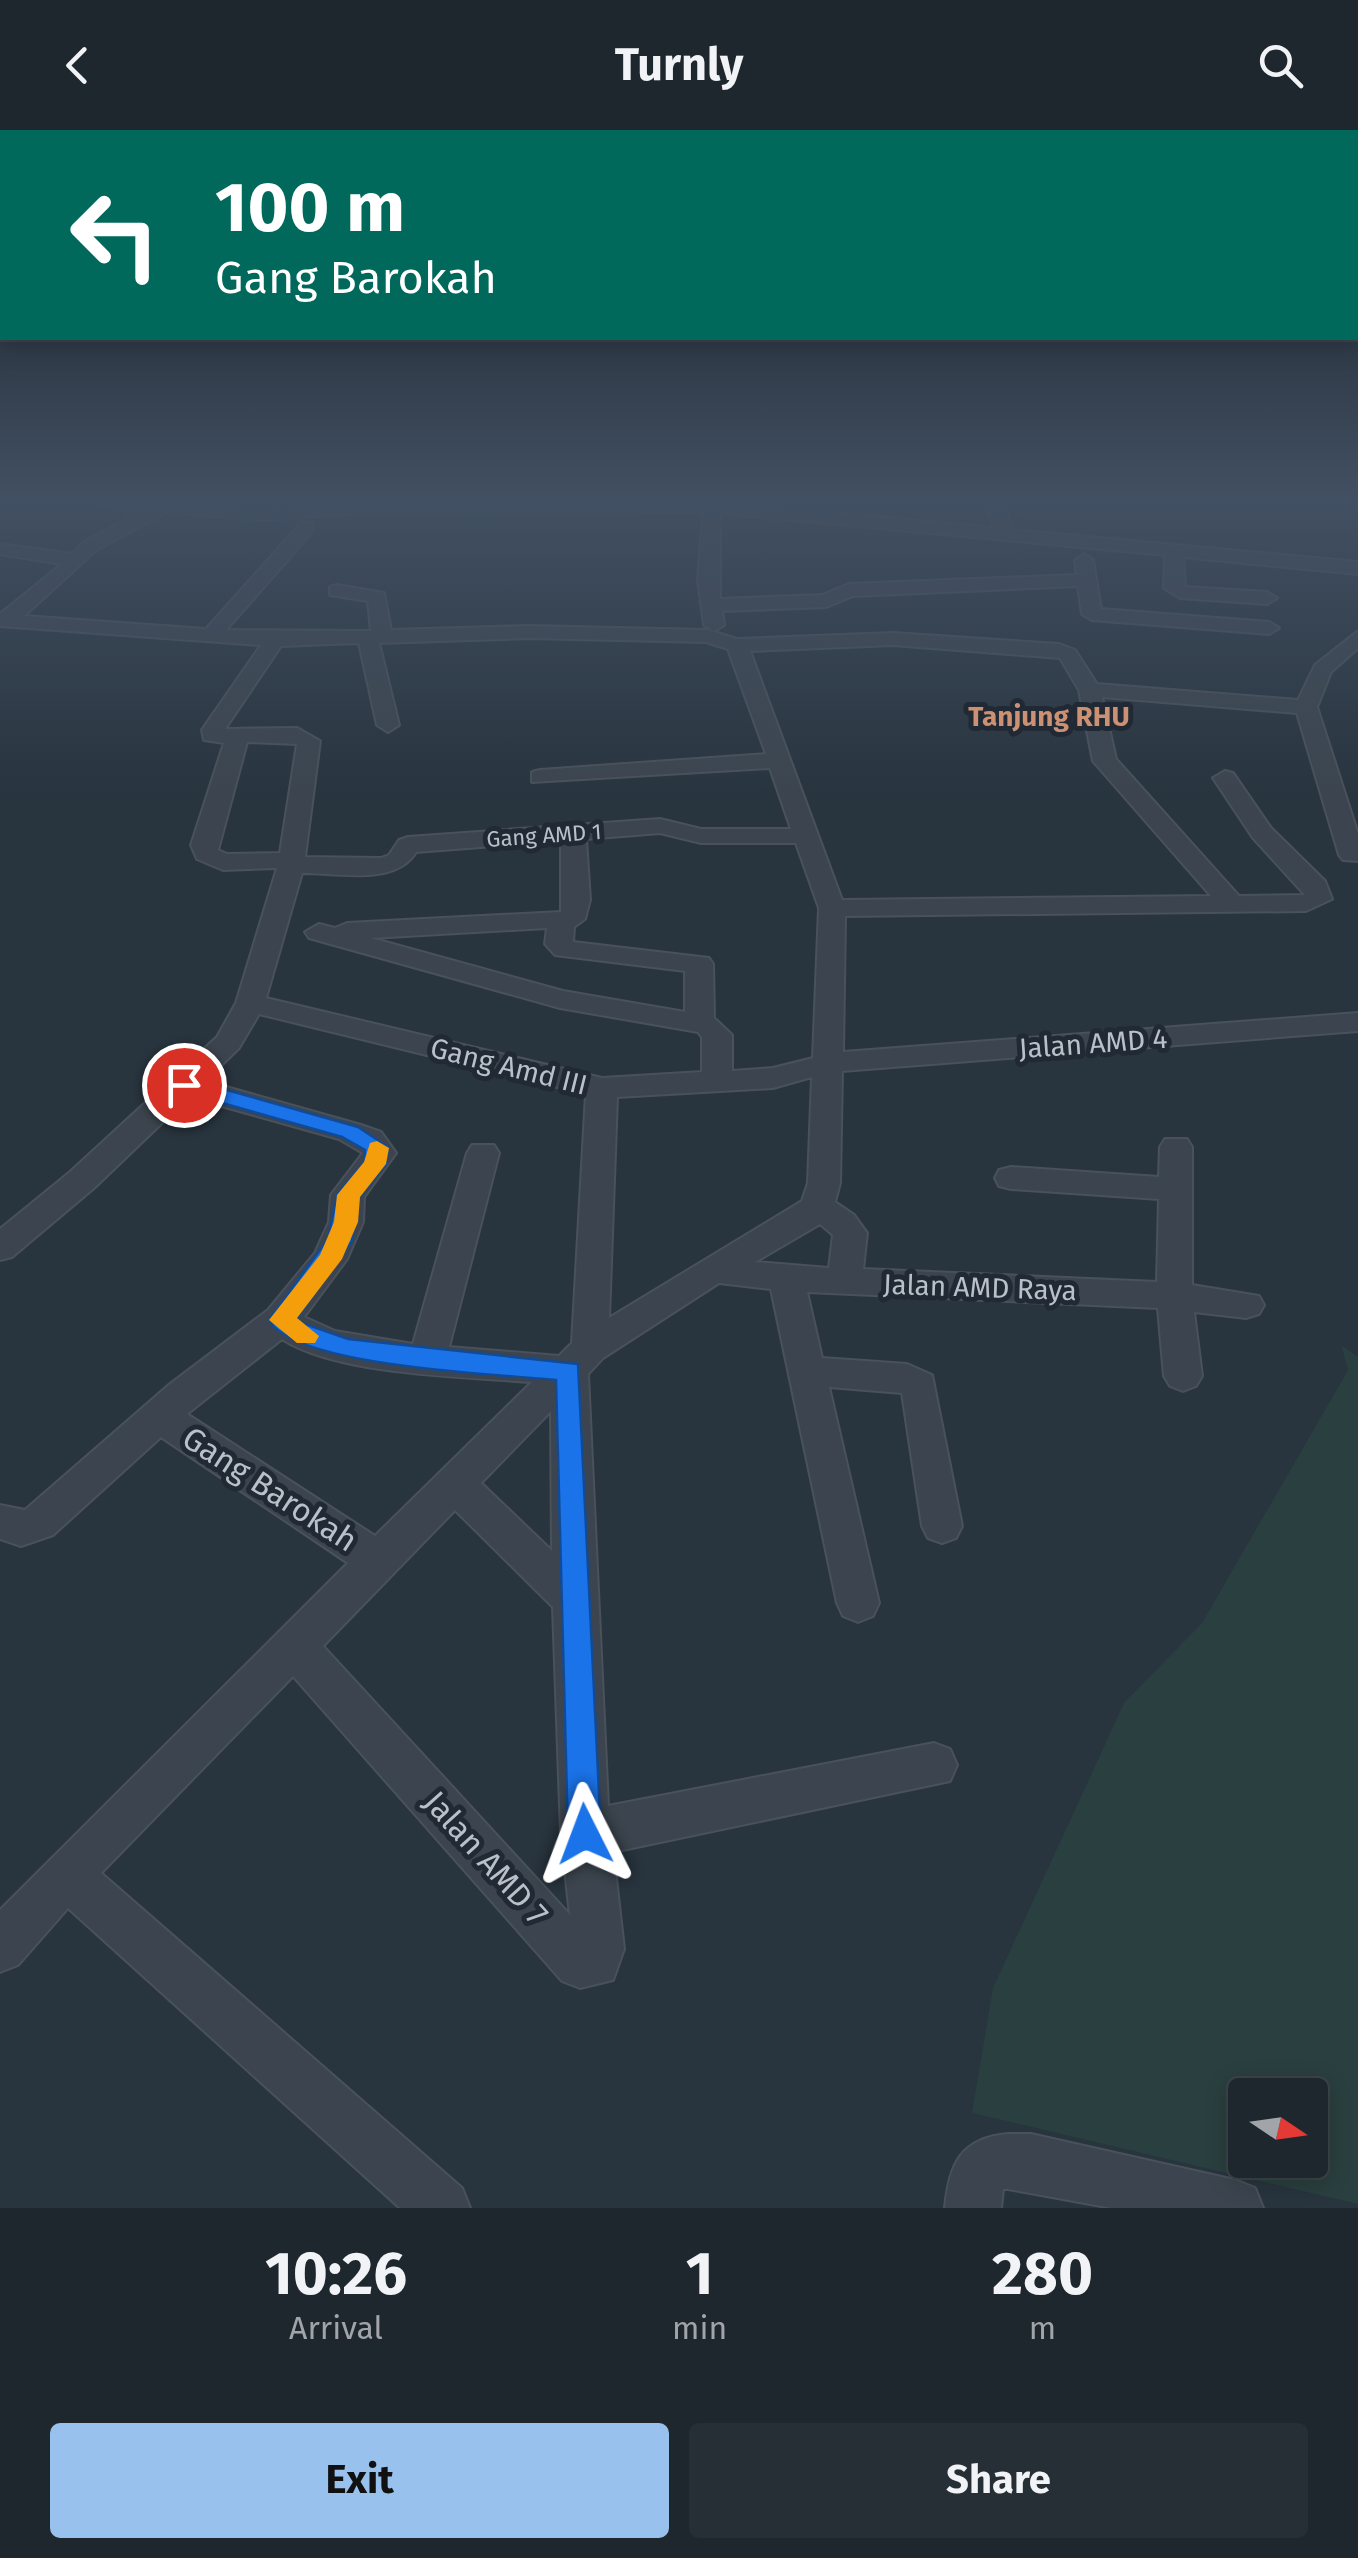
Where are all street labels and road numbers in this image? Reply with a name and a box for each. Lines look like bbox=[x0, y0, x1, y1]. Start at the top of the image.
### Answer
street label: Gang AMD 1 bbox=[486, 818, 602, 853]
street label: Jalan AMD 4 bbox=[1018, 1022, 1169, 1065]
street label: Gang Amd III bbox=[427, 1031, 591, 1102]
street label: Jalan AMD Raya bbox=[882, 1268, 1077, 1307]
street label: Gang Barokah bbox=[176, 1418, 364, 1560]
street label: Jalan AMD 7 bbox=[416, 1783, 556, 1933]

